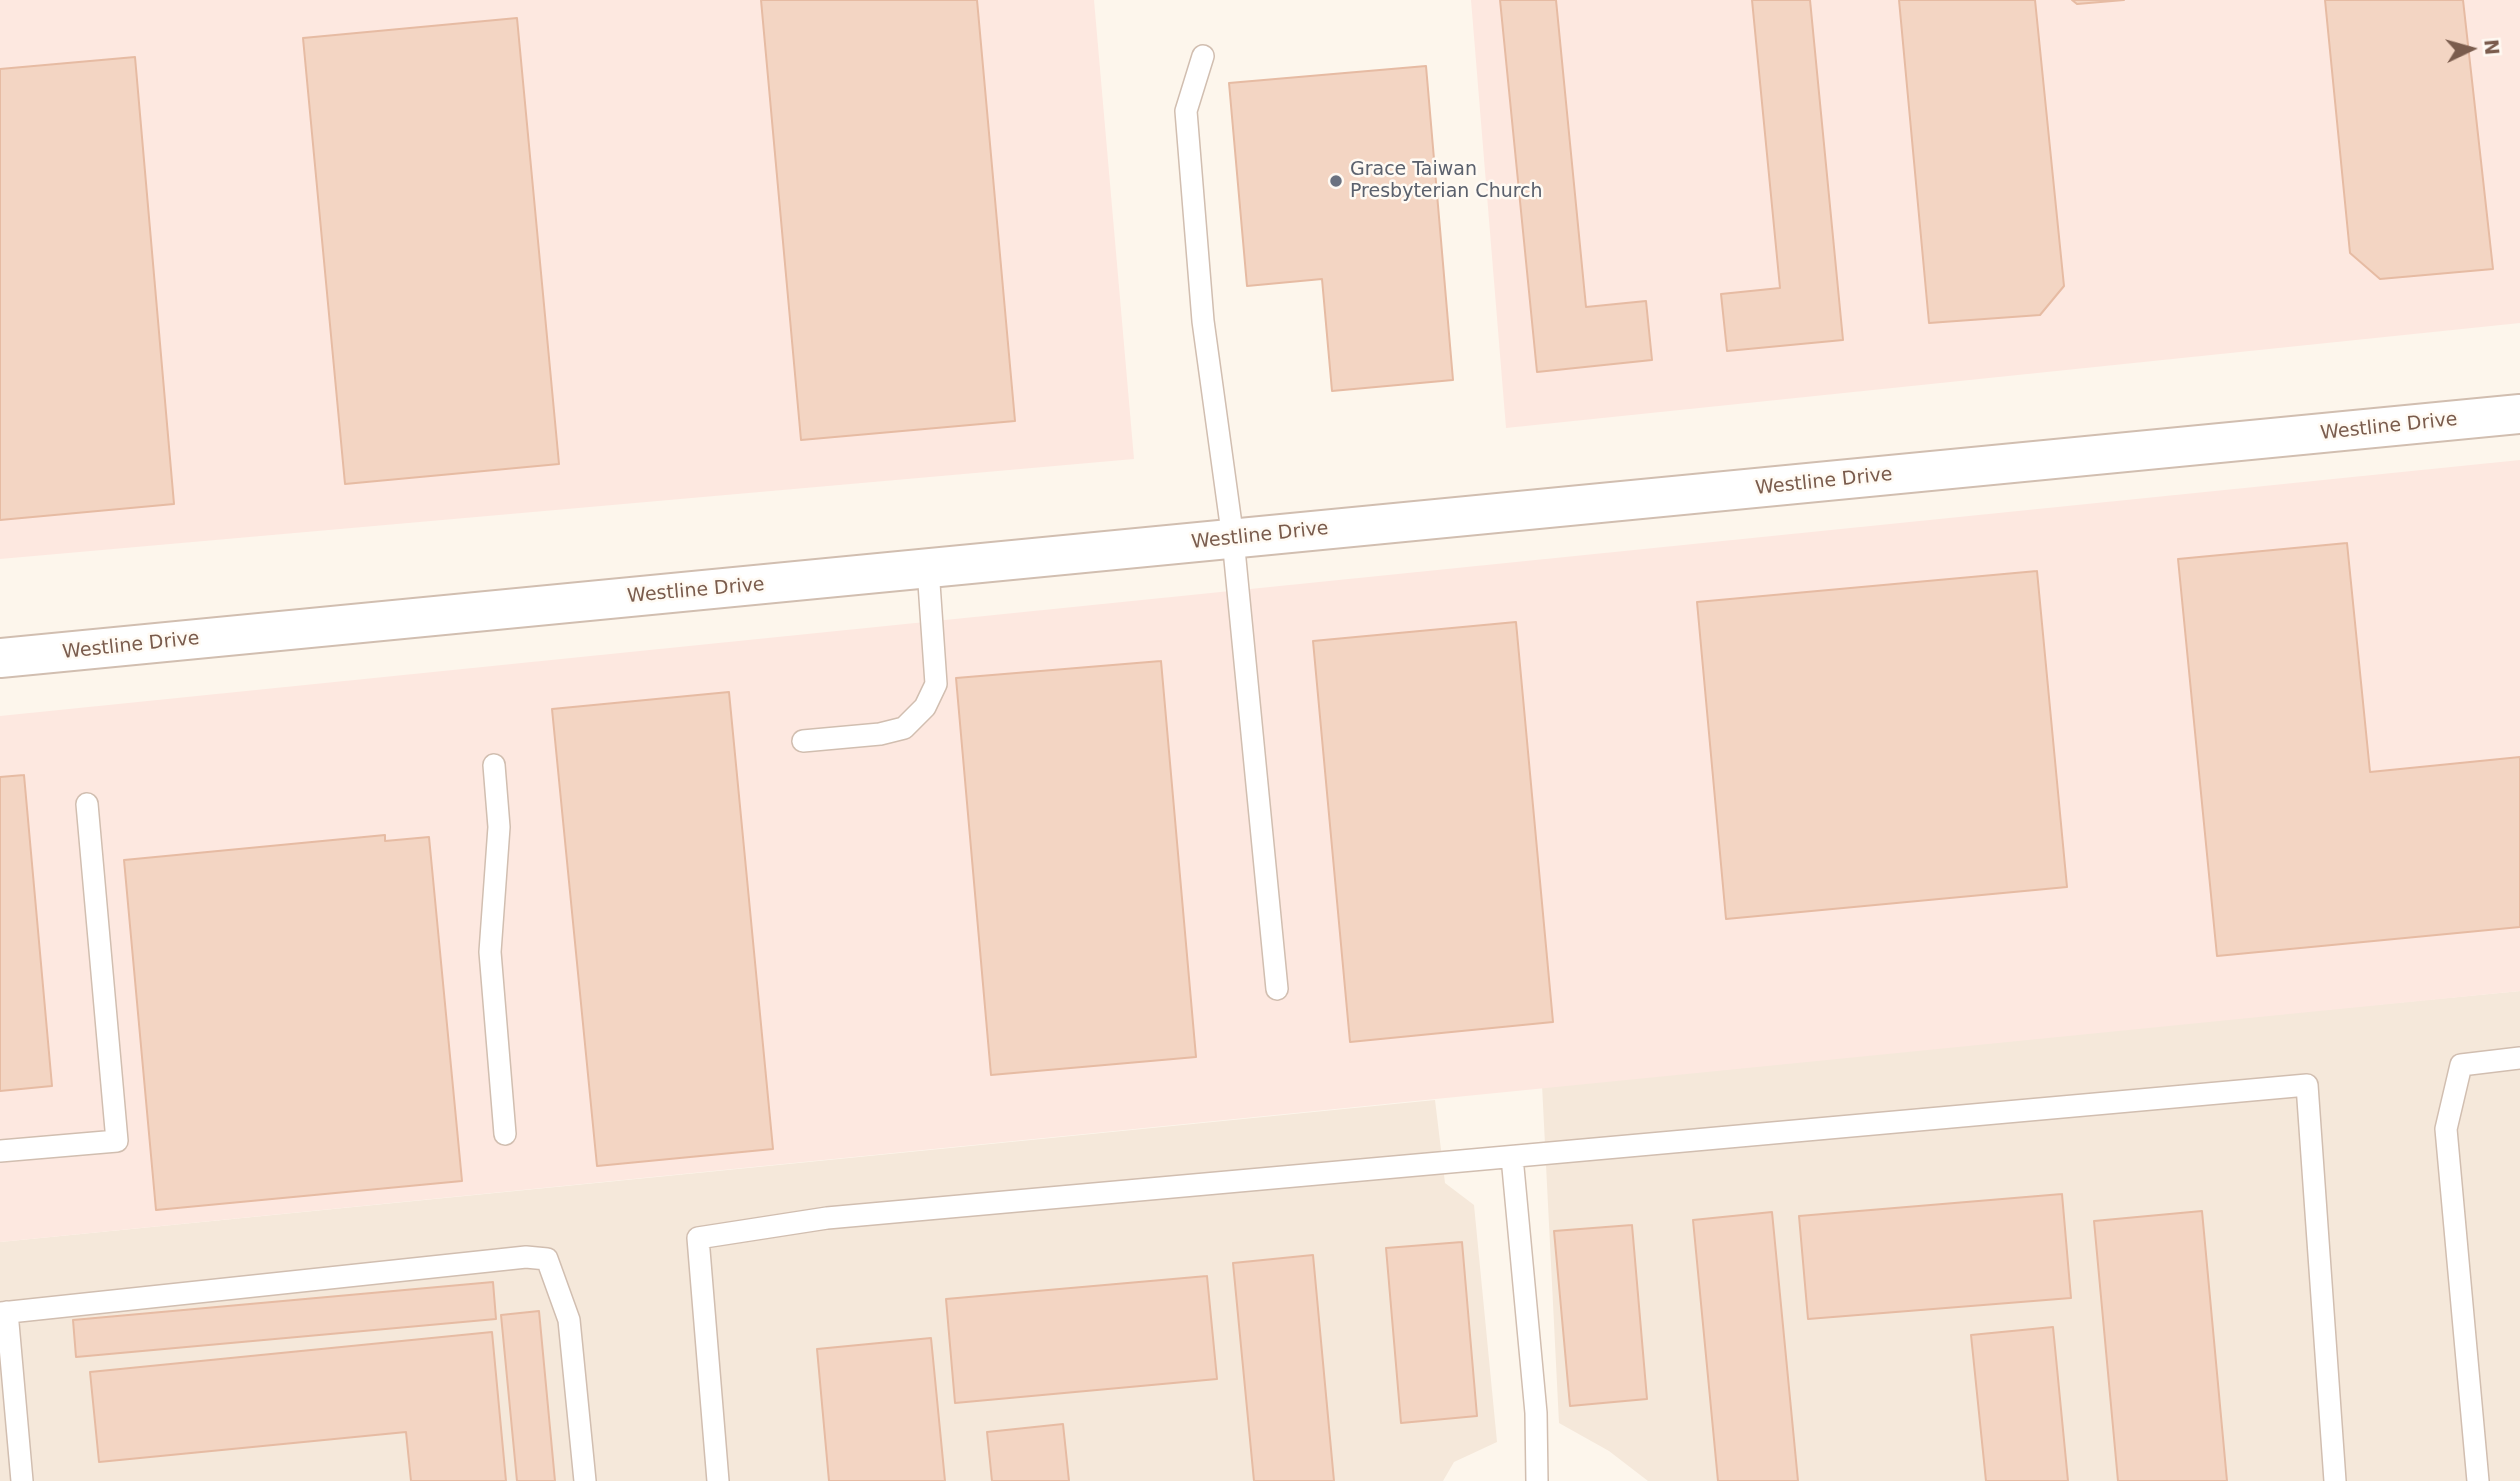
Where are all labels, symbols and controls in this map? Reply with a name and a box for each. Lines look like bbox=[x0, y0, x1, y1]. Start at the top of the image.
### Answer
north arrow bbox=[2436, 14, 2506, 84]
text: N bbox=[2480, 38, 2504, 56]
place label: Grace Taiwan Presbyterian Church bbox=[1350, 159, 1543, 203]
marker: Grace Taiwan Presbyterian Church bbox=[1328, 173, 1344, 189]
street label: Westline Drive bbox=[2319, 408, 2459, 446]
street label: Westline Drive bbox=[1754, 463, 1894, 501]
street label: Westline Drive bbox=[1190, 517, 1330, 555]
street label: Westline Drive bbox=[626, 574, 766, 608]
street label: Westline Drive bbox=[61, 627, 201, 665]

